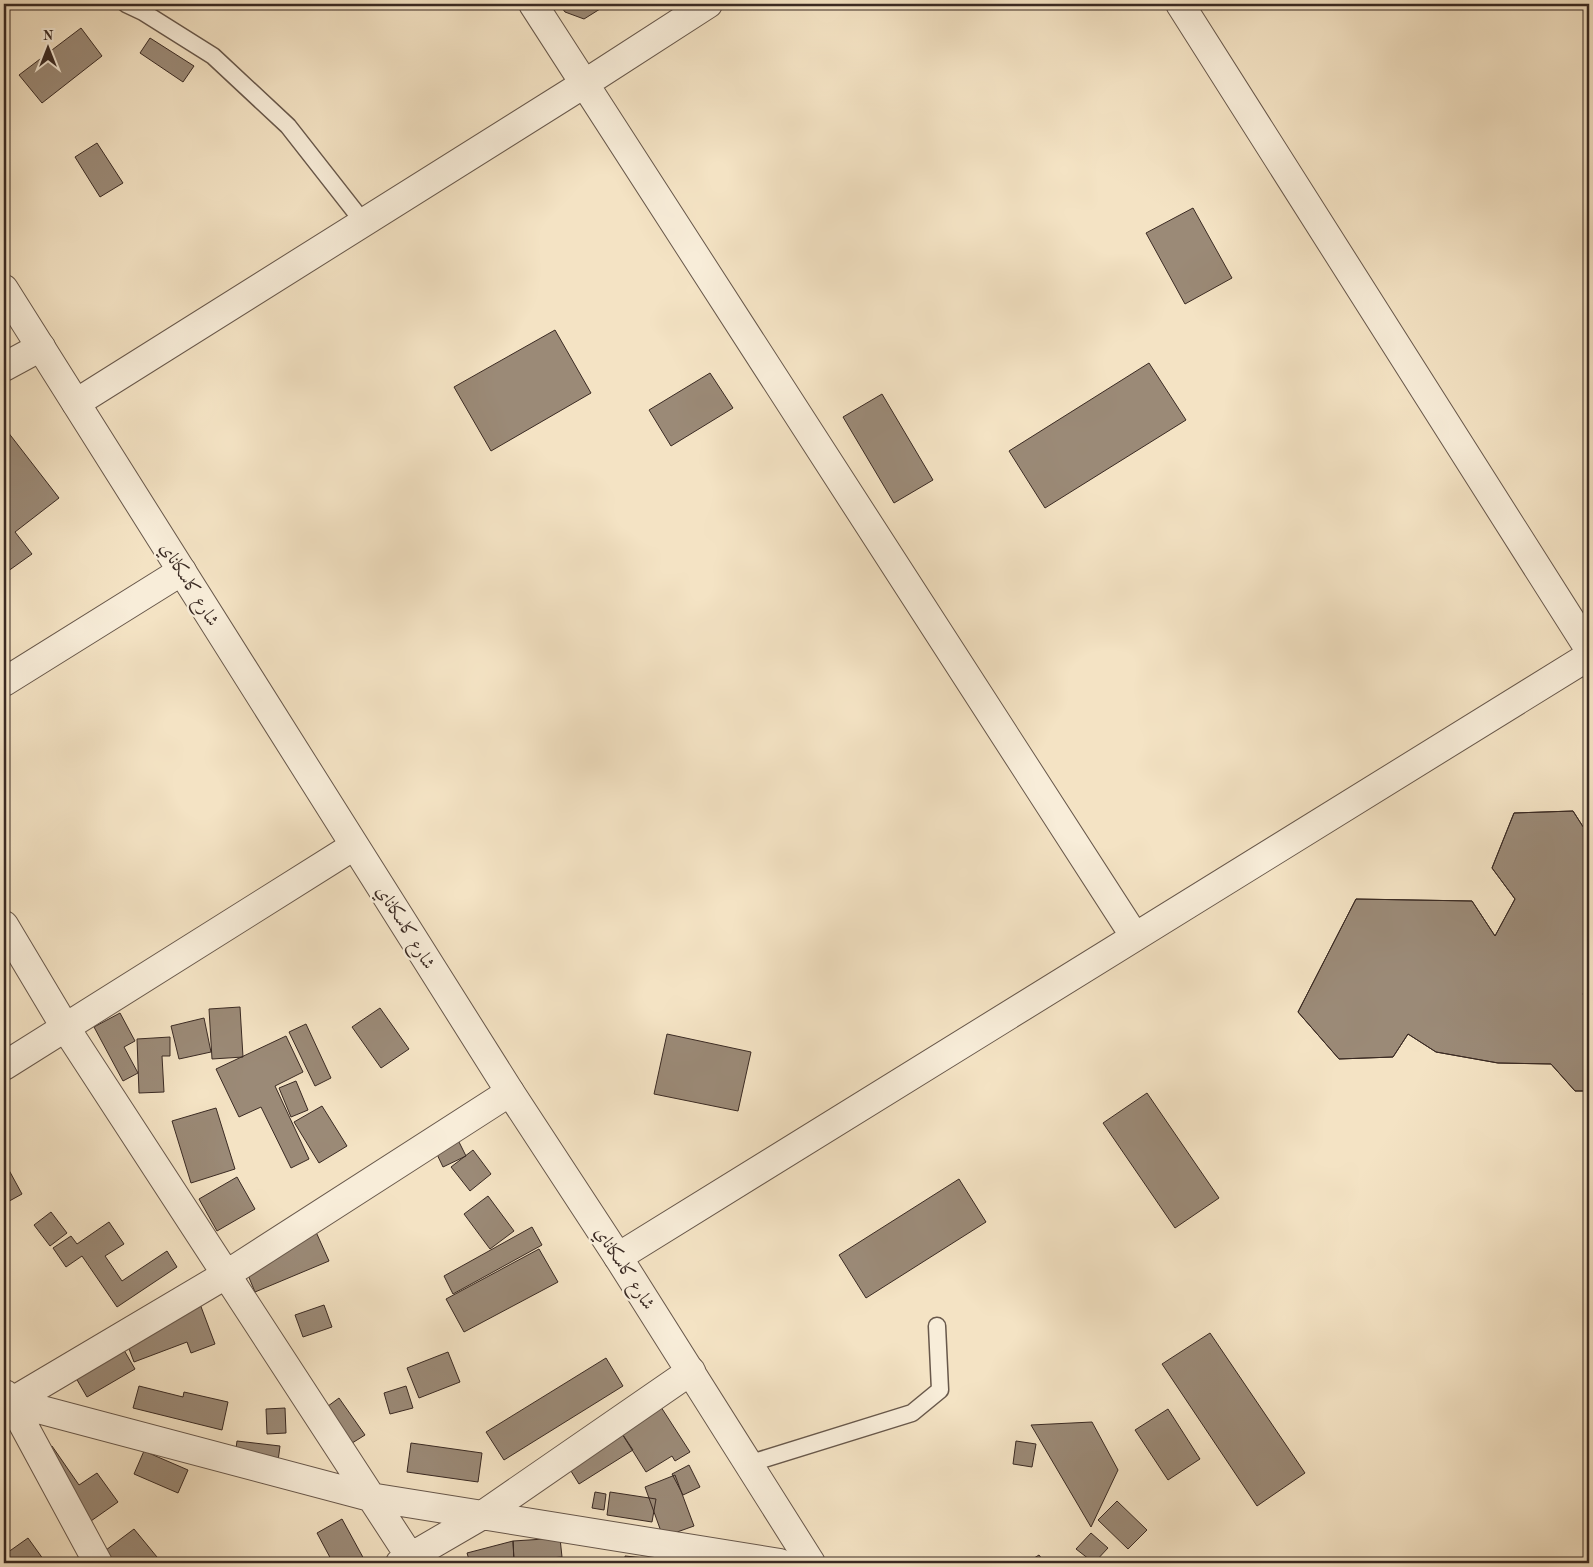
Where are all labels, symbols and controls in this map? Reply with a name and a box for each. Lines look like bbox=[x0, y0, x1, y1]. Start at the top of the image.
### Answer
north arrow bbox=[22, 22, 72, 72]
text: N bbox=[43, 29, 54, 43]
street label: شارع كاسكاناي bbox=[152, 539, 223, 632]
street label: شارع كاسكاناي bbox=[368, 882, 439, 975]
street label: شارع كاسكاناي bbox=[587, 1223, 658, 1316]

